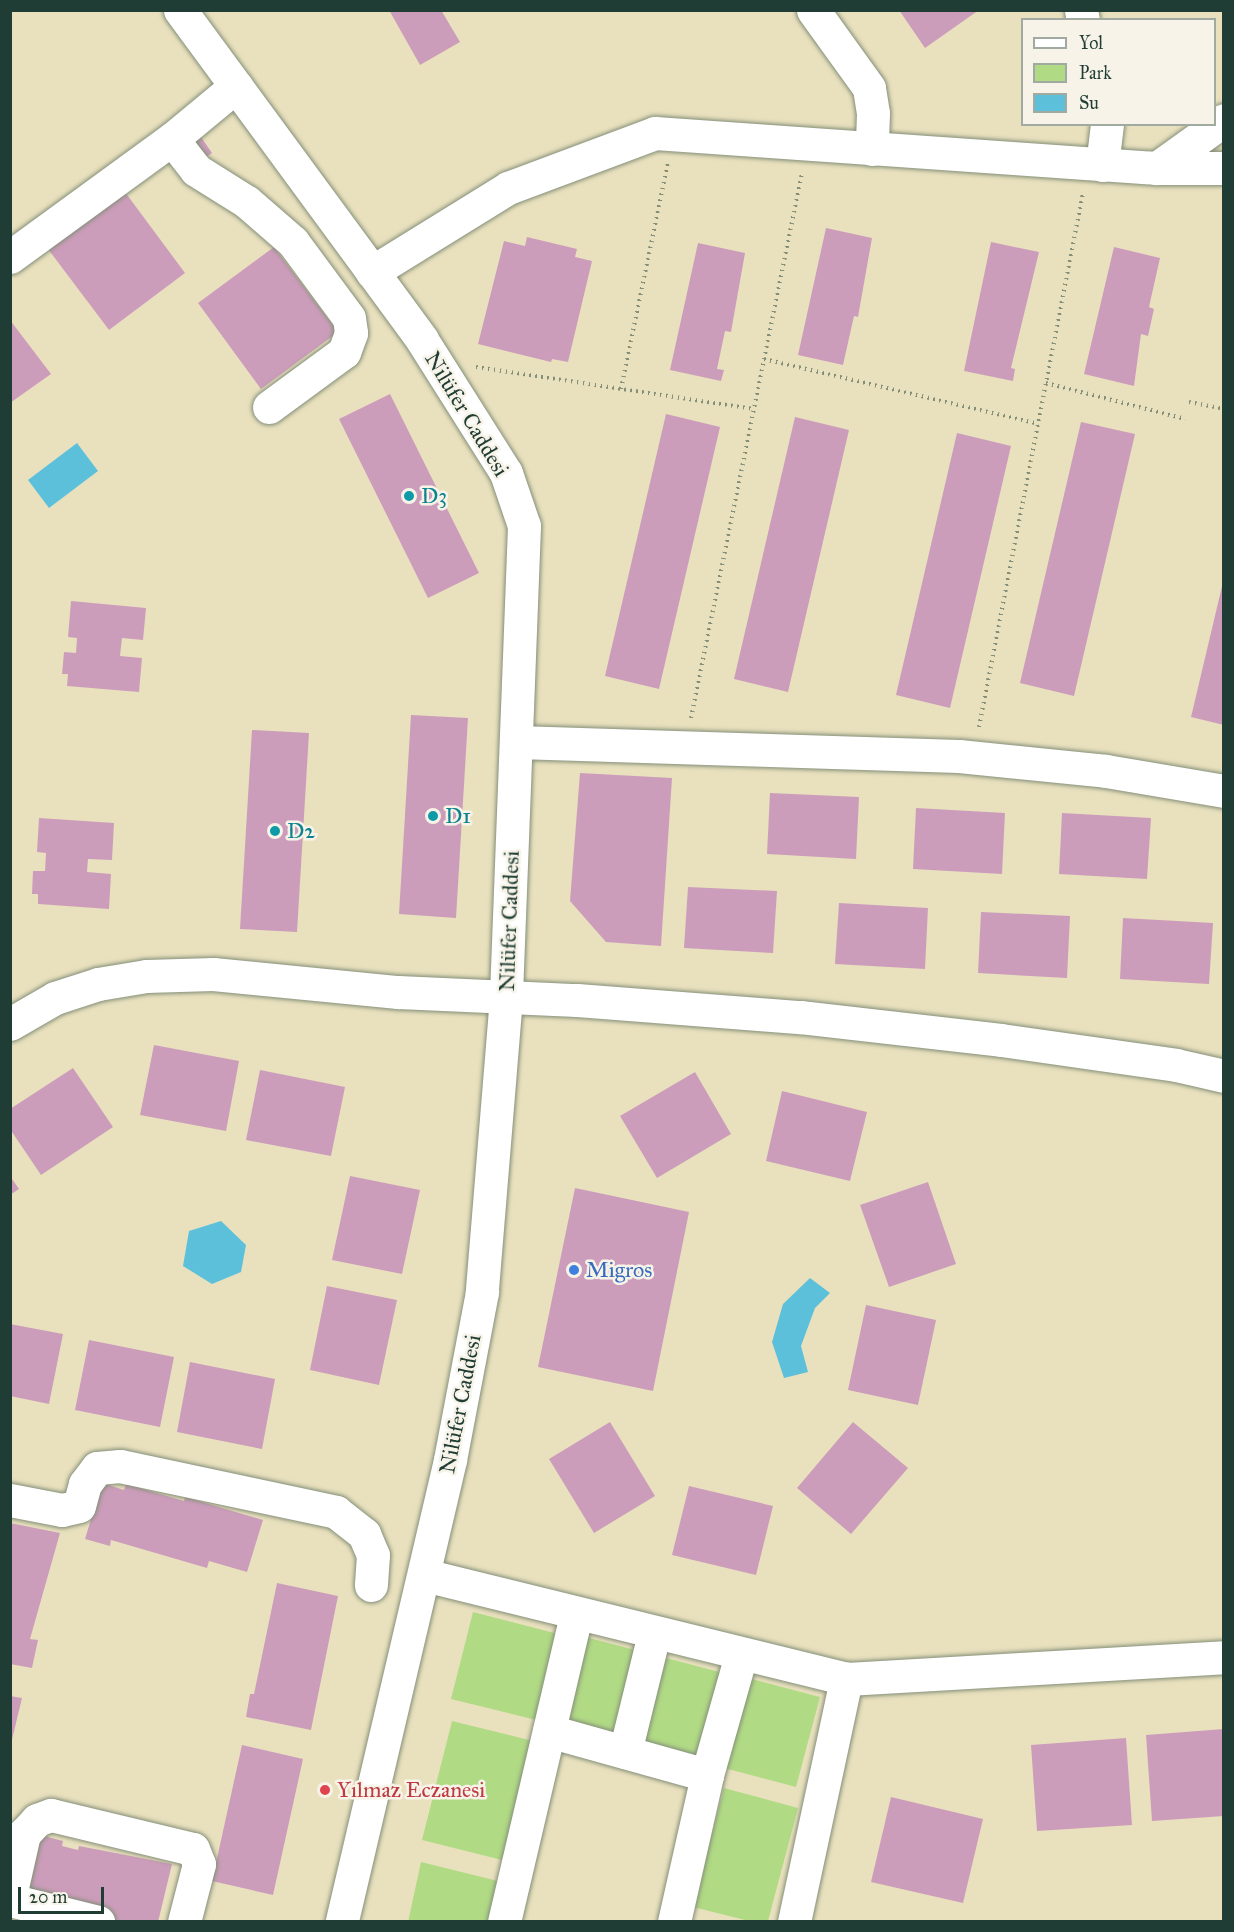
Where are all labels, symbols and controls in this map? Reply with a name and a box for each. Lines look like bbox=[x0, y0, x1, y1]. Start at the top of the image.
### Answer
legend bbox=[1021, 18, 1216, 126]
text: Yol bbox=[1079, 32, 1103, 54]
text: Park bbox=[1079, 62, 1112, 84]
text: Su bbox=[1079, 92, 1099, 114]
street label: Nilüfer Caddesi bbox=[419, 347, 515, 481]
place label: D3 bbox=[421, 483, 447, 509]
marker: D3 bbox=[402, 489, 416, 503]
place label: D1 bbox=[445, 803, 471, 829]
marker: D1 bbox=[426, 809, 440, 823]
place label: D2 bbox=[287, 818, 315, 844]
marker: D2 bbox=[268, 824, 282, 838]
street label: Nilüfer Caddesi bbox=[493, 850, 525, 992]
place label: Migros bbox=[586, 1257, 652, 1283]
marker: Migros bbox=[567, 1263, 581, 1277]
street label: Nilüfer Caddesi bbox=[434, 1332, 486, 1476]
place label: Yılmaz Eczanesi bbox=[337, 1777, 485, 1803]
marker: Yılmaz Eczanesi bbox=[318, 1783, 332, 1797]
scale bar bbox=[21, 1875, 106, 1913]
text: 20 m bbox=[29, 1886, 67, 1908]

